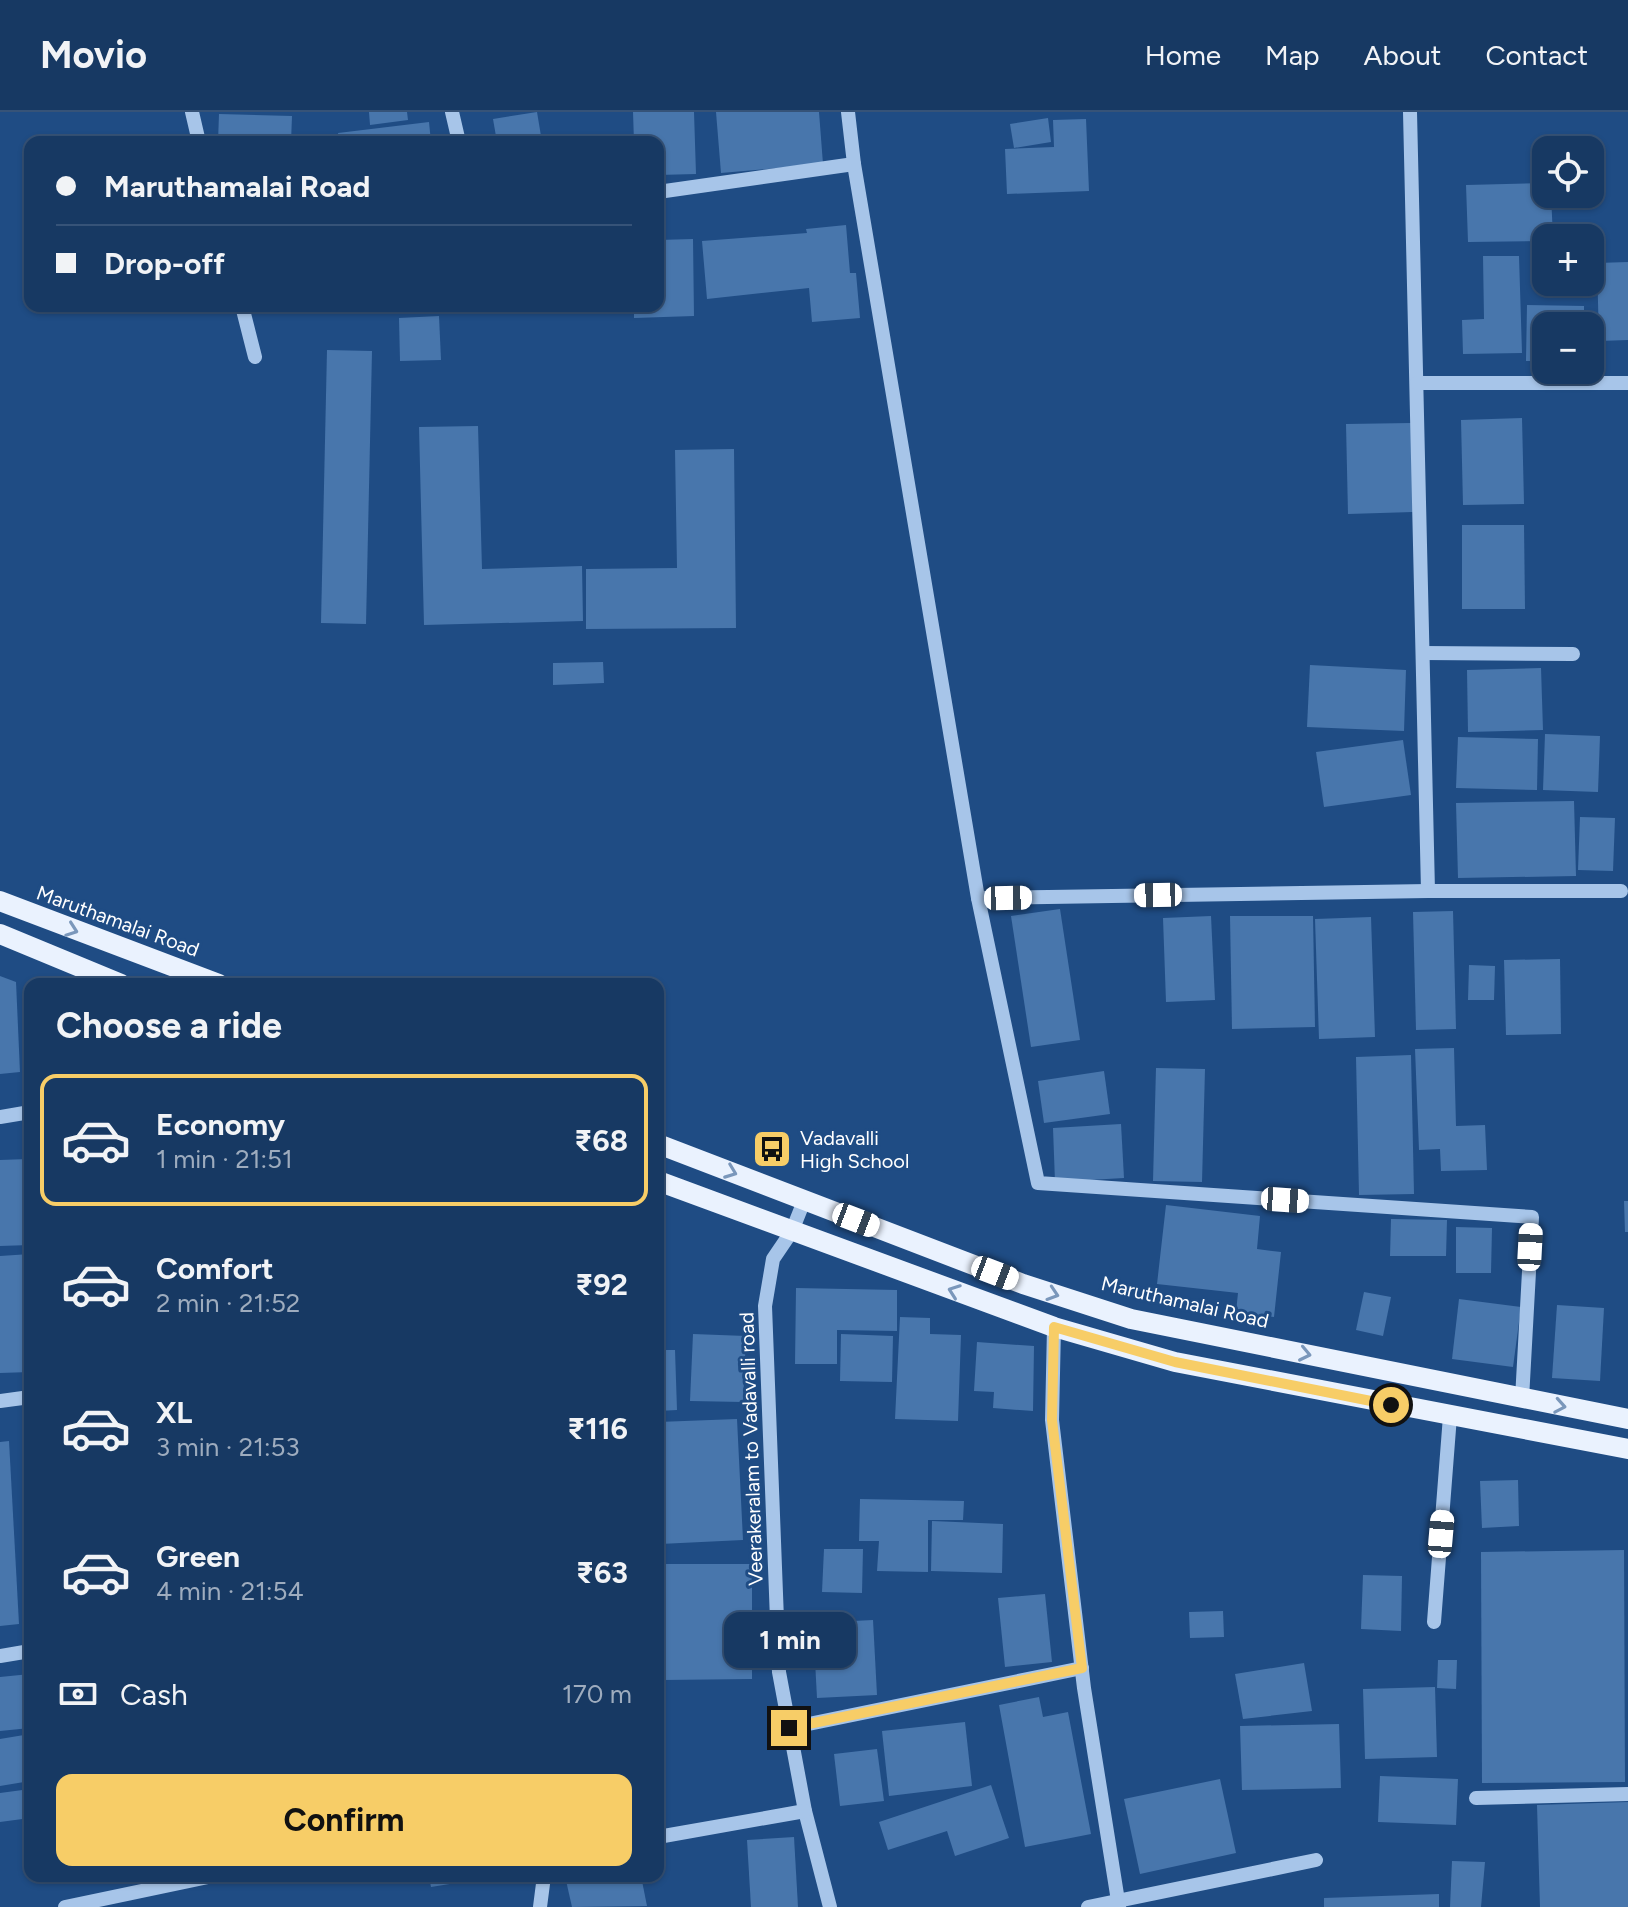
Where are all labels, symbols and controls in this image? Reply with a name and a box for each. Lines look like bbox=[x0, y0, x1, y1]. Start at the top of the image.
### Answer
text: Movio bbox=[40, 32, 147, 78]
text: Home bbox=[1145, 38, 1221, 72]
text: Map bbox=[1265, 38, 1320, 72]
text: About bbox=[1364, 38, 1441, 72]
text: Contact bbox=[1485, 38, 1588, 72]
map controls bbox=[1532, 136, 1604, 384]
button: locate bbox=[1532, 136, 1604, 208]
text: Maruthamalai Road bbox=[104, 168, 370, 205]
button: + bbox=[1532, 224, 1604, 296]
text: Drop-off bbox=[104, 245, 225, 282]
button: − bbox=[1532, 312, 1604, 384]
street label: Maruthamalai Road bbox=[33, 880, 203, 962]
car bbox=[1134, 883, 1182, 907]
car bbox=[984, 886, 1032, 910]
one-way arrow bbox=[65, 920, 79, 937]
text: Choose a ride bbox=[56, 1004, 282, 1047]
icon: car bbox=[60, 1104, 132, 1176]
text: Economy bbox=[156, 1106, 285, 1143]
text: ₹68 bbox=[574, 1122, 628, 1159]
place label: Vadavalli High School bbox=[800, 1126, 909, 1173]
bus stop icon: Vadavalli High School bbox=[751, 1128, 793, 1170]
text: 1 min · 21:51 bbox=[156, 1143, 293, 1175]
one-way arrow bbox=[723, 1162, 737, 1179]
car bbox=[1260, 1186, 1310, 1214]
car bbox=[829, 1200, 883, 1240]
car bbox=[1517, 1222, 1543, 1272]
icon: car bbox=[60, 1248, 132, 1320]
text: Comfort bbox=[156, 1250, 274, 1287]
car bbox=[968, 1253, 1022, 1293]
text: ₹92 bbox=[575, 1266, 628, 1303]
street label: Maruthamalai Road bbox=[1099, 1271, 1271, 1333]
one-way arrow bbox=[948, 1284, 962, 1300]
one-way arrow bbox=[1045, 1284, 1059, 1300]
text: 2 min · 21:52 bbox=[156, 1287, 300, 1319]
street label: Veerakeralam to Vadavalli road bbox=[734, 1312, 768, 1586]
one-way arrow bbox=[1298, 1344, 1312, 1361]
route start bbox=[1373, 1387, 1409, 1423]
icon: car bbox=[60, 1392, 132, 1464]
text: XL bbox=[156, 1394, 192, 1431]
one-way arrow bbox=[1553, 1397, 1566, 1414]
text: ₹116 bbox=[567, 1410, 628, 1447]
text: 3 min · 21:53 bbox=[156, 1431, 300, 1463]
car bbox=[1427, 1509, 1455, 1559]
icon: car bbox=[60, 1536, 132, 1608]
text: Green bbox=[156, 1538, 240, 1575]
text: ₹63 bbox=[576, 1554, 628, 1591]
text: 4 min · 21:54 bbox=[156, 1575, 304, 1607]
callout: 1 min bbox=[723, 1612, 855, 1668]
text: 1 min bbox=[759, 1624, 821, 1656]
icon: cash bbox=[56, 1672, 100, 1716]
text: Cash bbox=[120, 1676, 188, 1713]
text: 170 m bbox=[562, 1678, 632, 1710]
route end bbox=[771, 1710, 807, 1746]
button: Confirm bbox=[56, 1774, 632, 1866]

